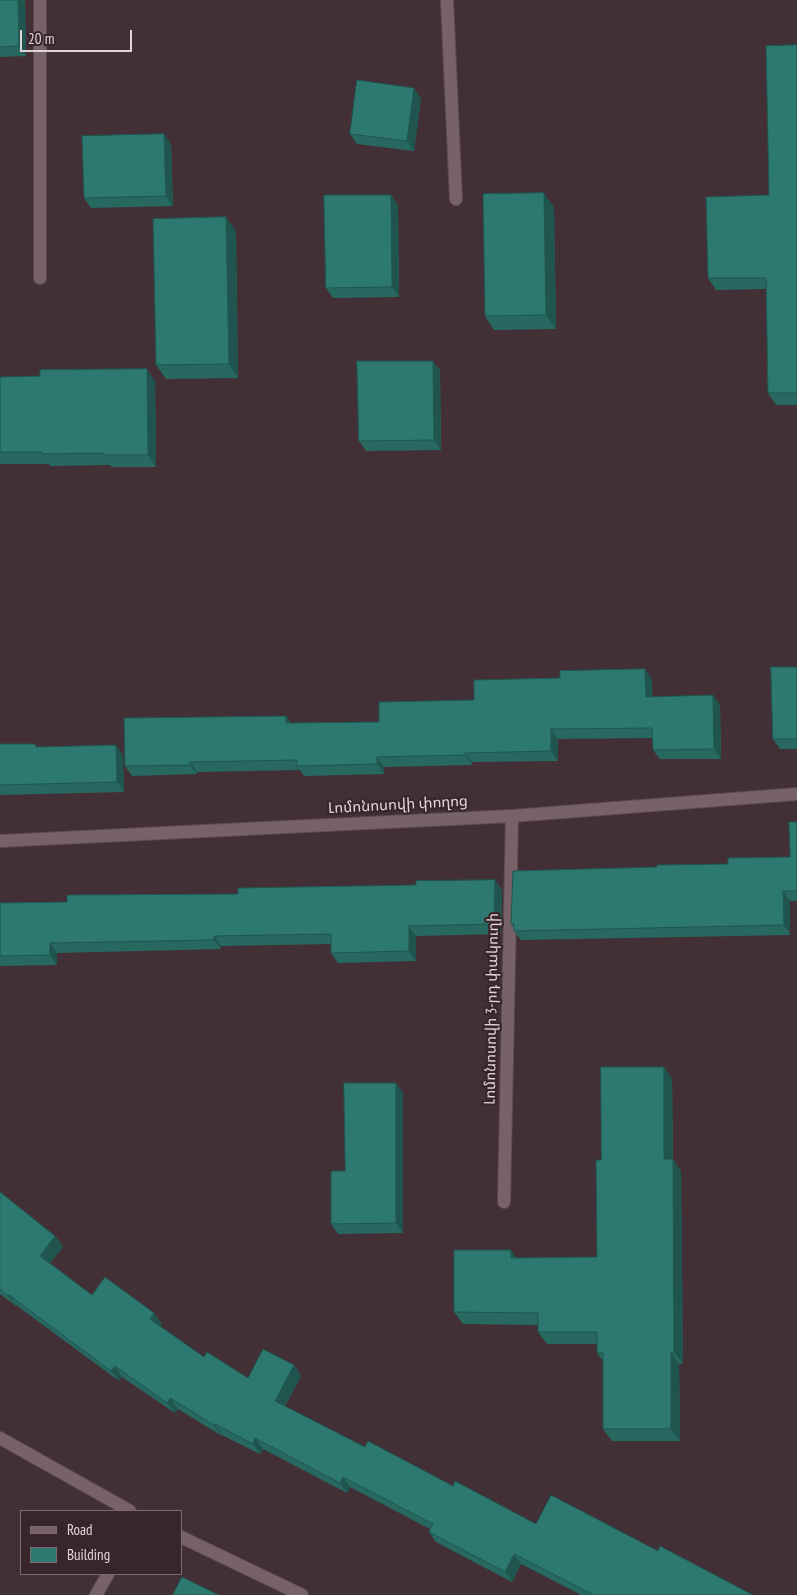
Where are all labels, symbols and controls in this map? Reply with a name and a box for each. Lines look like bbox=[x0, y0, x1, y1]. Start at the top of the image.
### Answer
scale bar bbox=[22, 20, 135, 52]
text: 20 m bbox=[28, 29, 54, 48]
street label: Լոմոնոսովի փողոց bbox=[328, 792, 468, 818]
street label: Լոմոնոսովի 3-րդ փակուղի bbox=[481, 913, 503, 1105]
legend bbox=[20, 1510, 182, 1575]
text: Road bbox=[67, 1520, 93, 1539]
text: Building bbox=[67, 1545, 110, 1564]

